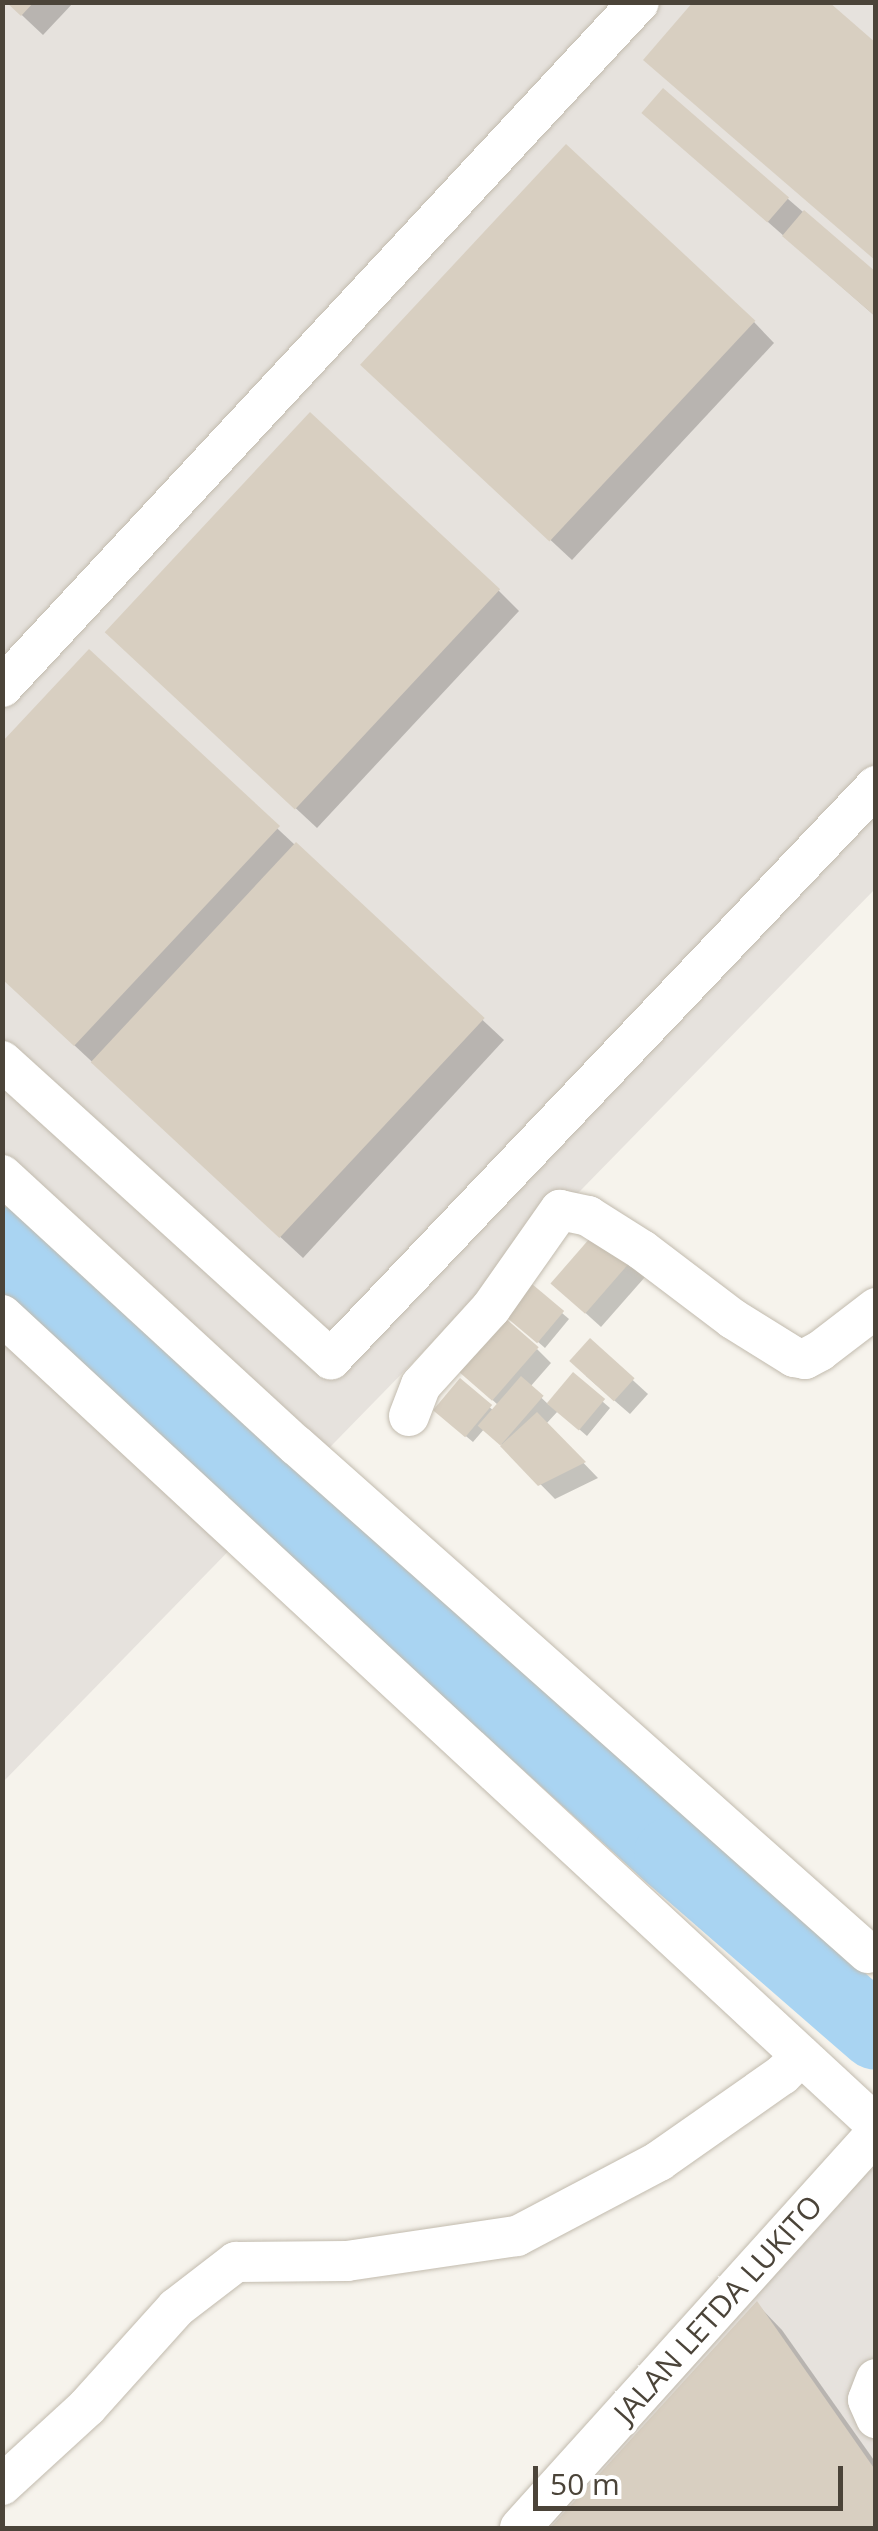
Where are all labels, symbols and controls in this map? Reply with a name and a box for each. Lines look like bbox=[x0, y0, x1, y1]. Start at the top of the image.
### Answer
street label: JALAN LETDA LUKITO bbox=[606, 2188, 830, 2430]
scale bar bbox=[538, 2446, 848, 2508]
text: 50 m bbox=[550, 2463, 620, 2504]

